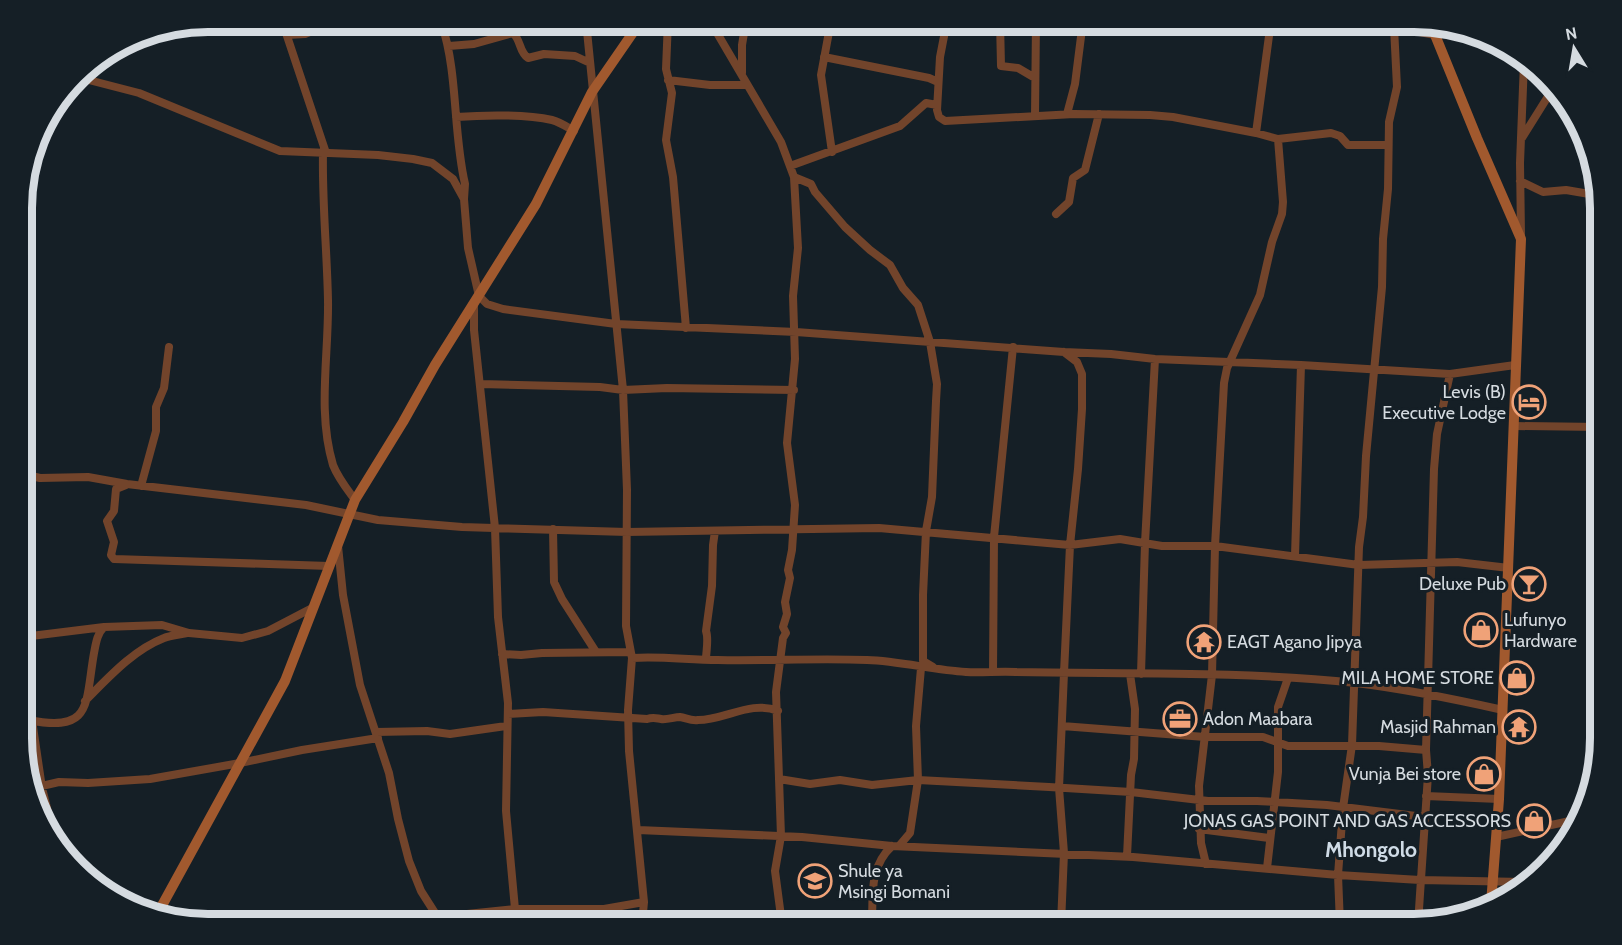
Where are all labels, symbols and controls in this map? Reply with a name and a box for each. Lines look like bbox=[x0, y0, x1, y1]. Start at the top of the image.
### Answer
north arrow bbox=[1544, 18, 1604, 78]
text: N bbox=[1564, 23, 1579, 44]
place label: Levis (B) Executive Lodge bbox=[1382, 381, 1506, 424]
hotel icon: Levis (B) Executive Lodge bbox=[1511, 384, 1547, 420]
bar icon: Deluxe Pub bbox=[1511, 566, 1547, 602]
place label: Deluxe Pub bbox=[1419, 573, 1506, 595]
place label: Lufunyo Hardware bbox=[1504, 609, 1577, 652]
shop icon: Lufunyo Hardware bbox=[1463, 612, 1499, 648]
temple icon: EAGT Agano Jipya bbox=[1186, 624, 1222, 660]
place label: EAGT Agano Jipya bbox=[1227, 631, 1362, 653]
shop icon: MILA HOME STORE bbox=[1499, 660, 1535, 696]
place label: MILA HOME STORE bbox=[1341, 667, 1494, 689]
office icon: Adon Maabara bbox=[1162, 701, 1198, 737]
place label: Adon Maabara bbox=[1203, 708, 1313, 730]
temple icon: Masjid Rahman bbox=[1501, 709, 1537, 745]
place label: Masjid Rahman bbox=[1380, 716, 1496, 738]
shop icon: Vunja Bei store bbox=[1466, 756, 1502, 792]
place label: Vunja Bei store bbox=[1349, 763, 1461, 785]
shop icon: JONAS GAS POINT AND GAS ACCESSORS bbox=[1516, 803, 1552, 839]
place label: JONAS GAS POINT AND GAS ACCESSORS bbox=[1183, 810, 1511, 832]
district label: Mhongolo bbox=[1325, 837, 1417, 862]
place label: Shule ya Msingi Bomani bbox=[838, 860, 950, 903]
school or university icon: Shule ya Msingi Bomani bbox=[797, 863, 833, 899]

